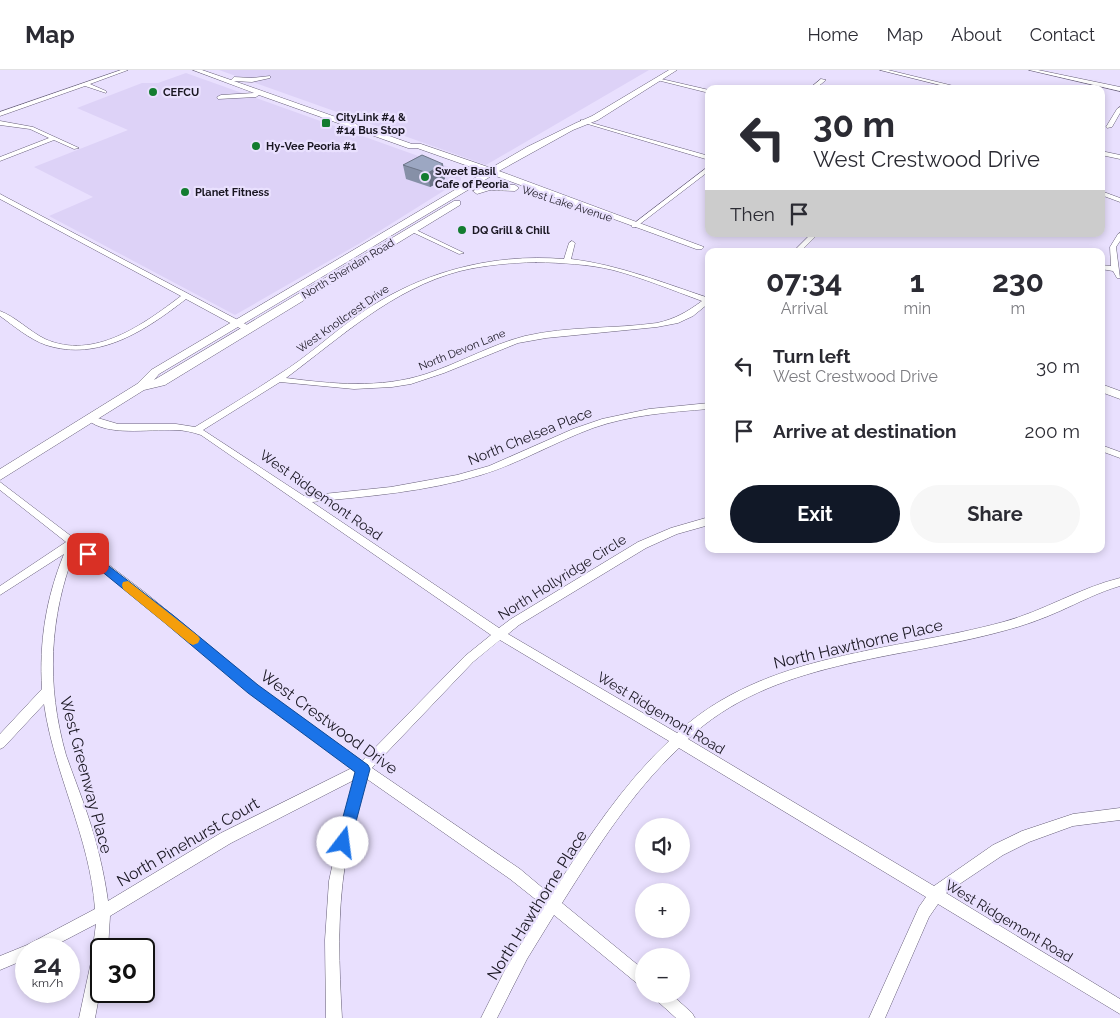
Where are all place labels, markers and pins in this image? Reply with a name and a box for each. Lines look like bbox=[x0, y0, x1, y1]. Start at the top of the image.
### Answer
marker: CEFCU bbox=[147, 86, 159, 98]
place label: CEFCU bbox=[163, 86, 199, 99]
place label: CityLink #4 & #14 Bus Stop bbox=[336, 111, 406, 137]
marker: CityLink #4 & #14 Bus Stop bbox=[320, 117, 332, 129]
marker: Hy-Vee Peoria #1 bbox=[250, 140, 262, 152]
place label: Hy-Vee Peoria #1 bbox=[266, 140, 357, 153]
place label: Sweet Basil Cafe of Peoria bbox=[435, 165, 509, 191]
marker: Sweet Basil Cafe of Peoria bbox=[419, 171, 431, 183]
marker: Planet Fitness bbox=[179, 186, 191, 198]
place label: Planet Fitness bbox=[195, 186, 270, 199]
marker: DQ Grill & Chill bbox=[456, 224, 468, 236]
place label: DQ Grill & Chill bbox=[472, 224, 550, 237]
pin bbox=[67, 533, 109, 575]

